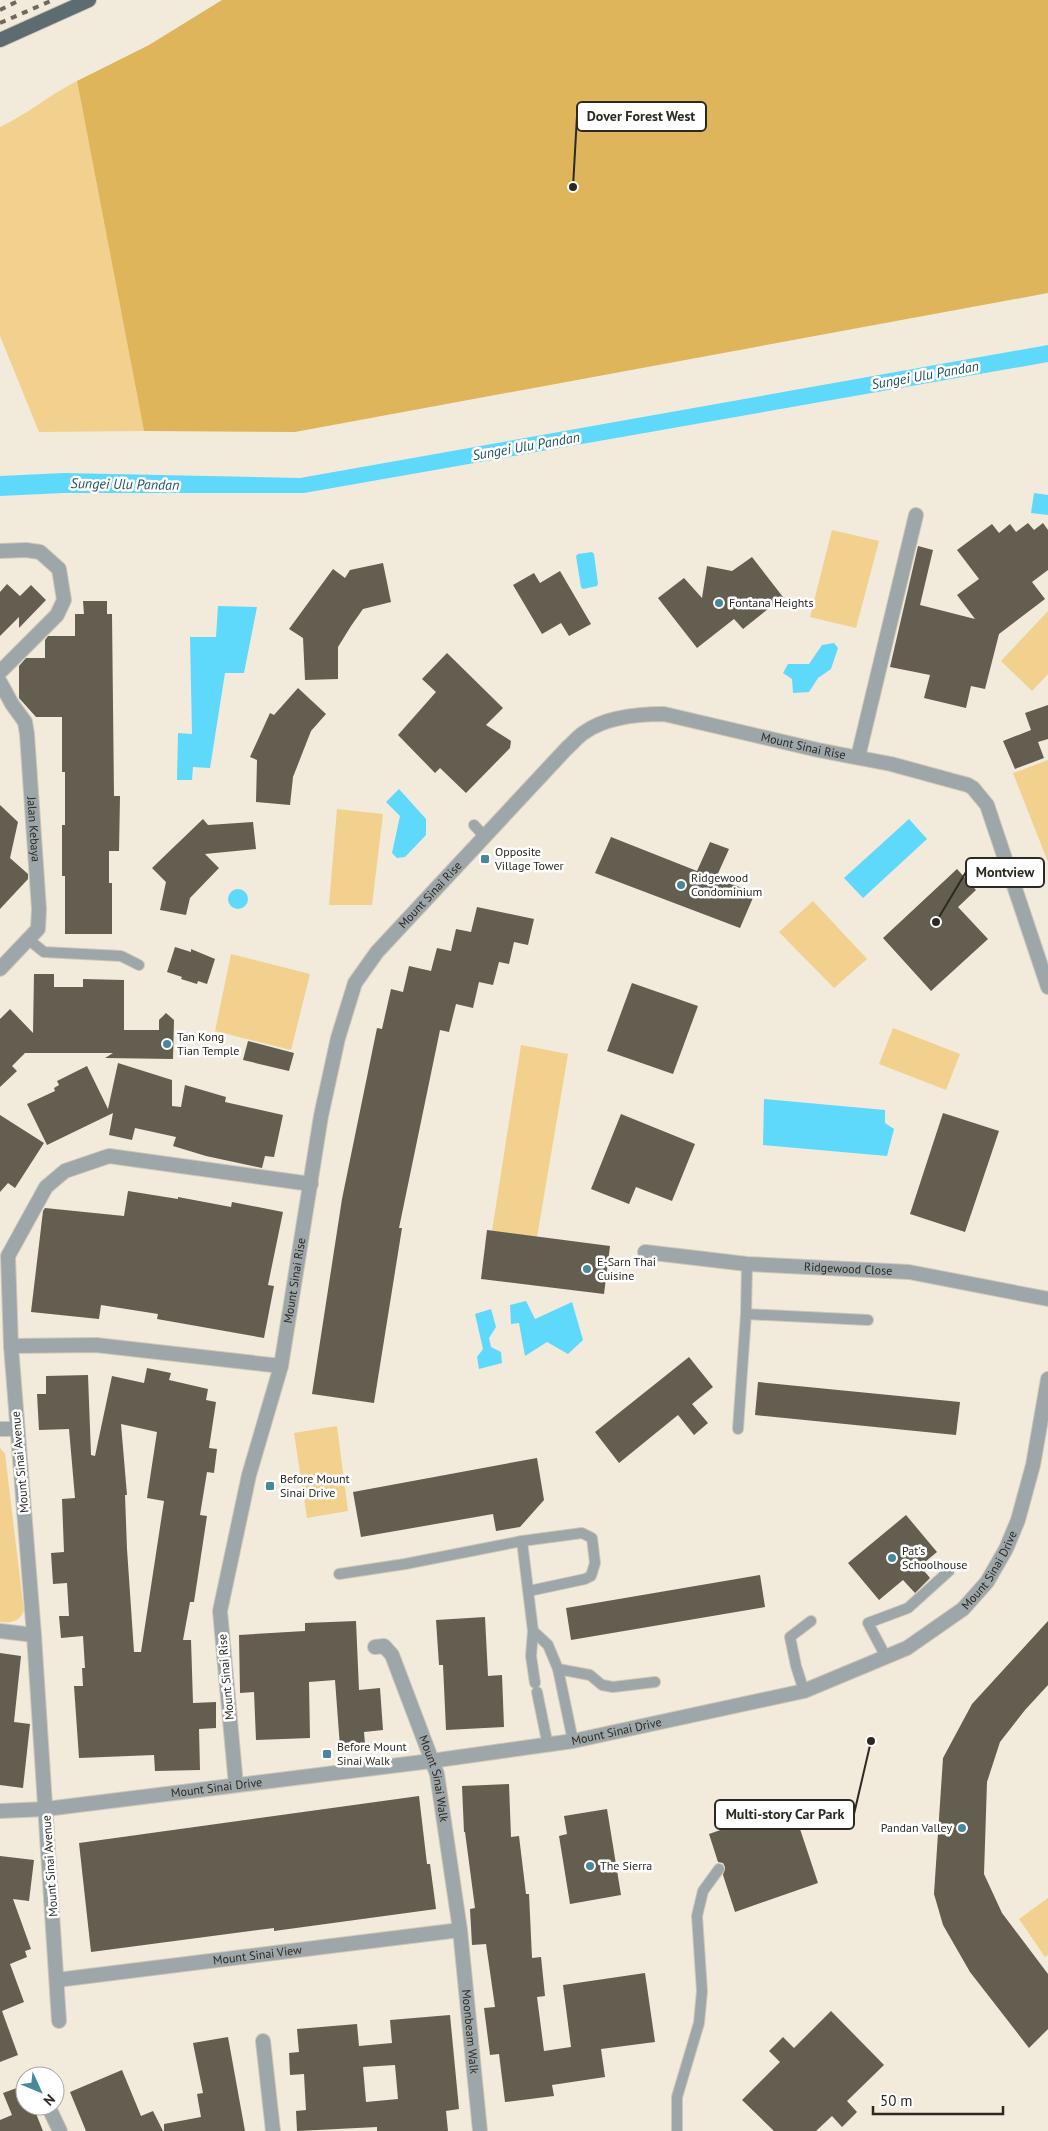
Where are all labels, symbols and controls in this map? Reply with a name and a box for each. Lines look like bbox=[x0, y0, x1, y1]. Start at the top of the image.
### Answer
callout: Dover Forest West bbox=[577, 102, 706, 131]
text: Dover Forest West bbox=[587, 107, 695, 125]
water label: Sungei Ulu Pandan bbox=[870, 357, 980, 393]
water label: Sungei Ulu Pandan bbox=[471, 428, 581, 464]
water label: Sungei Ulu Pandan bbox=[71, 474, 179, 494]
place label: Fontana Heights bbox=[729, 595, 813, 610]
marker: Fontana Heights bbox=[713, 597, 725, 609]
street label: Mount Sinai Rise bbox=[759, 729, 847, 762]
street label: Jalan Kebaya bbox=[24, 795, 44, 863]
place label: Opposite Village Tower bbox=[494, 844, 564, 873]
marker: Opposite Village Tower bbox=[479, 853, 491, 865]
street label: Mount Sinai Rise bbox=[395, 858, 465, 931]
callout: Montview bbox=[966, 858, 1044, 887]
text: Montview bbox=[976, 863, 1035, 881]
place label: Ridgewood Condominium bbox=[691, 870, 762, 899]
marker: Ridgewood Condominium bbox=[675, 879, 687, 891]
place label: Tan Kong Tian Temple bbox=[177, 1029, 239, 1058]
marker: Tan Kong Tian Temple bbox=[161, 1038, 173, 1050]
street label: Mount Sinai Rise bbox=[280, 1237, 308, 1324]
place label: E-Sarn Thai Cuisine bbox=[597, 1254, 656, 1283]
street label: Ridgewood Close bbox=[804, 1259, 893, 1278]
marker: E-Sarn Thai Cuisine bbox=[581, 1263, 593, 1275]
street label: Mount Sinai Avenue bbox=[8, 1411, 31, 1513]
place label: Before Mount Sinai Drive bbox=[280, 1471, 350, 1500]
marker: Before Mount Sinai Drive bbox=[264, 1480, 276, 1492]
street label: Mount Sinai Drive bbox=[958, 1528, 1020, 1613]
place label: Pat's Schoolhouse bbox=[902, 1543, 967, 1572]
marker: Pat's Schoolhouse bbox=[886, 1552, 898, 1564]
street label: Mount Sinai Rise bbox=[214, 1633, 237, 1721]
street label: Mount Sinai Drive bbox=[570, 1714, 663, 1748]
street label: Mount Sinai Walk bbox=[416, 1733, 452, 1823]
place label: Before Mount Sinai Walk bbox=[337, 1739, 407, 1768]
marker: Before Mount Sinai Walk bbox=[321, 1748, 333, 1760]
street label: Mount Sinai Drive bbox=[170, 1774, 263, 1800]
callout: Multi-story Car Park bbox=[715, 1800, 854, 1829]
text: Multi-story Car Park bbox=[726, 1805, 844, 1823]
street label: Mount Sinai Avenue bbox=[38, 1815, 61, 1917]
place label: Pandan Valley bbox=[881, 1820, 952, 1835]
marker: Pandan Valley bbox=[956, 1822, 968, 1834]
place label: The Sierra bbox=[600, 1858, 652, 1873]
marker: The Sierra bbox=[584, 1860, 596, 1872]
street label: Mount Sinai View bbox=[212, 1942, 303, 1968]
street label: Moonbeam Walk bbox=[459, 1988, 482, 2075]
north arrow bbox=[15, 2066, 65, 2116]
scale bar bbox=[873, 2084, 1003, 2116]
text: N bbox=[40, 2090, 59, 2110]
text: 50 m bbox=[880, 2091, 913, 2110]

